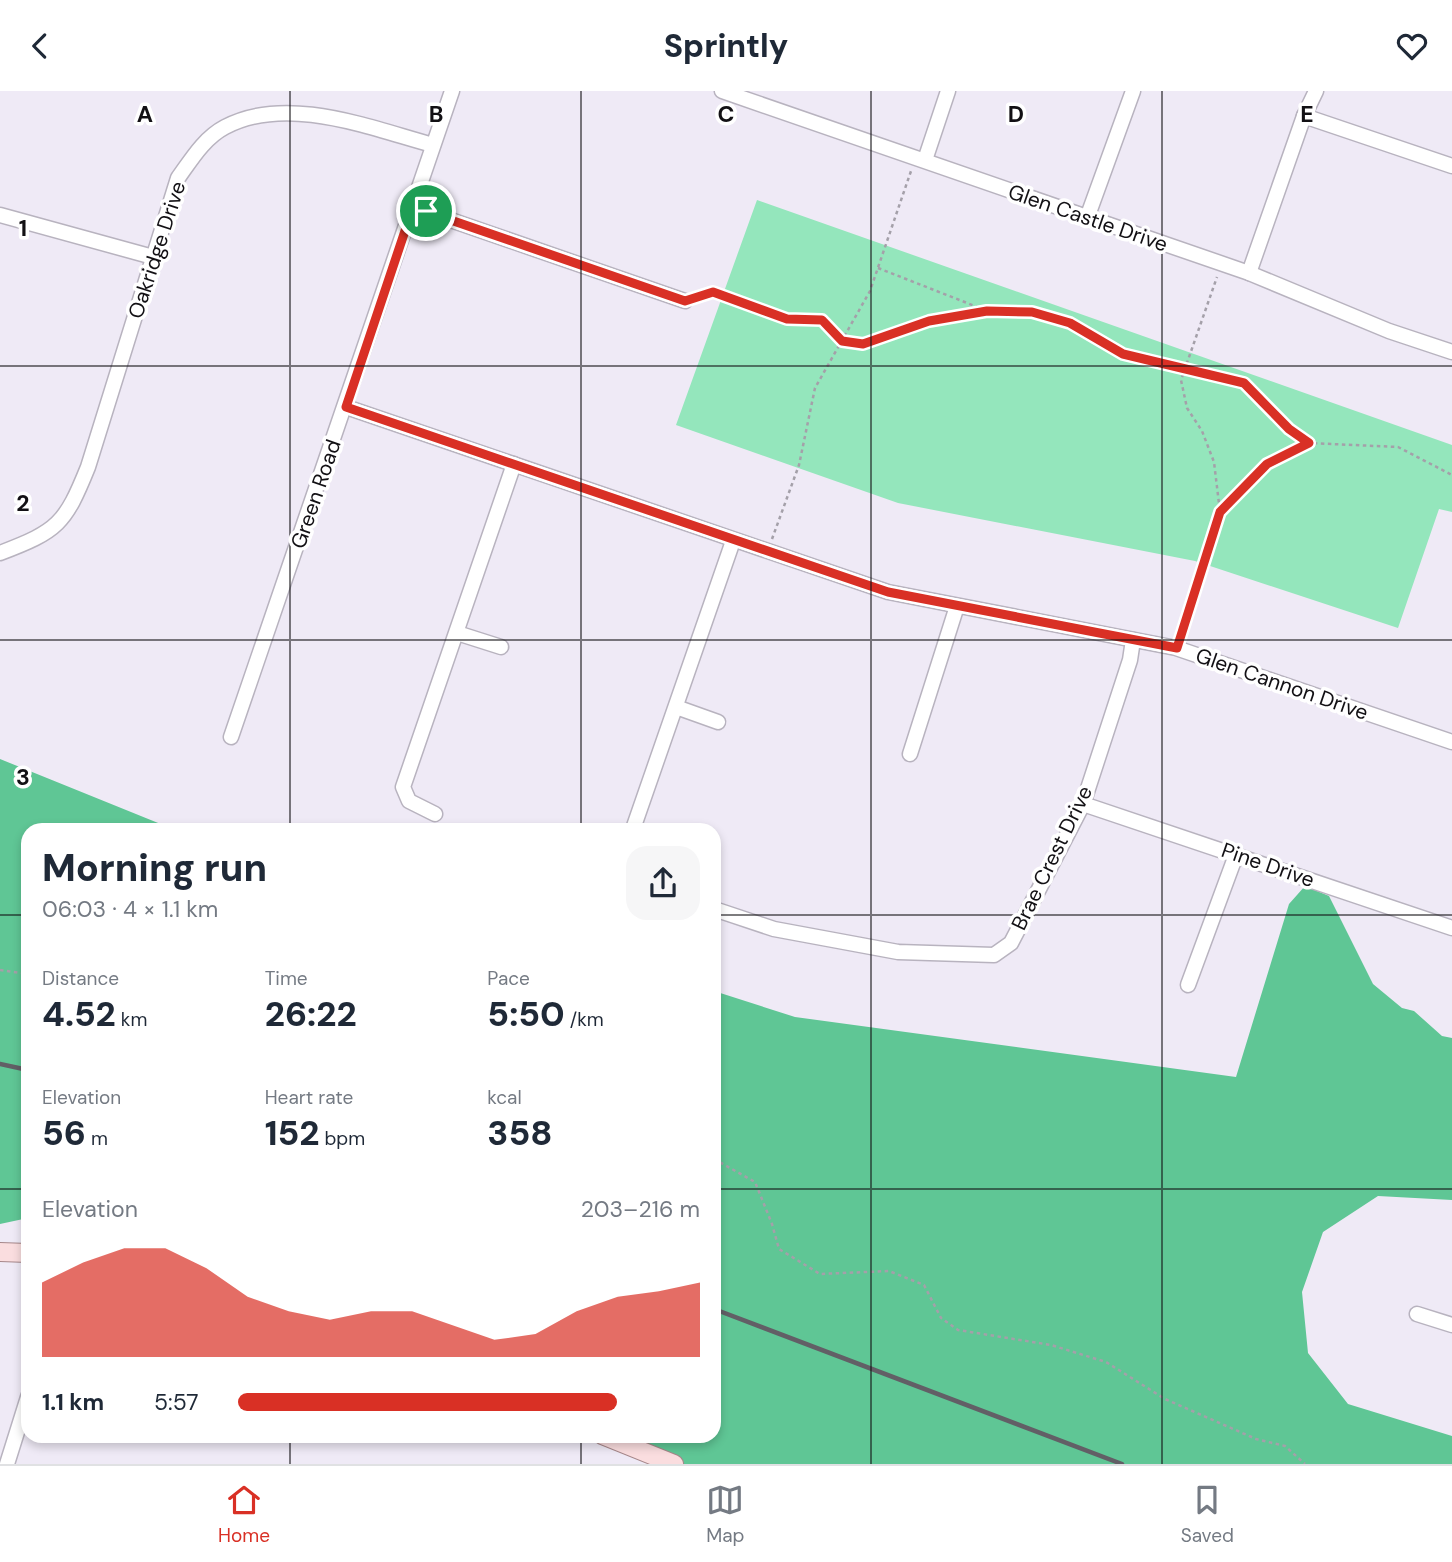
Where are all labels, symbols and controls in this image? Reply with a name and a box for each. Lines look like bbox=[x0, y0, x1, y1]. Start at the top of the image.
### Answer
text: Sprintly bbox=[664, 25, 788, 67]
icon: back bbox=[21, 27, 59, 65]
icon: heart bbox=[1393, 27, 1431, 65]
text: A bbox=[137, 99, 153, 129]
text: B bbox=[429, 99, 443, 129]
text: C bbox=[718, 99, 734, 129]
text: D bbox=[1008, 99, 1024, 129]
text: E bbox=[1300, 99, 1314, 129]
street label: Oakridge Drive bbox=[122, 178, 192, 322]
street label: Glen Castle Drive bbox=[1005, 178, 1172, 258]
pin bbox=[396, 181, 456, 241]
icon: arrive bbox=[407, 192, 445, 230]
text: 1 bbox=[19, 213, 27, 243]
street label: Green Road bbox=[284, 436, 348, 552]
text: 2 bbox=[16, 488, 30, 518]
street label: Glen Cannon Drive bbox=[1192, 641, 1372, 727]
text: 3 bbox=[16, 762, 30, 792]
street label: Brae Crest Drive bbox=[1005, 781, 1099, 935]
street label: Pine Drive bbox=[1218, 836, 1318, 894]
text: Morning run bbox=[42, 843, 267, 893]
button: share bbox=[626, 846, 700, 920]
text: 06:03 · 4 × 1.1 km bbox=[42, 894, 218, 924]
text: Distance bbox=[42, 966, 119, 991]
text: Time bbox=[265, 966, 308, 991]
text: Pace bbox=[487, 966, 530, 991]
text: 4.52 bbox=[42, 991, 116, 1037]
text: 26:22 bbox=[265, 991, 357, 1037]
text: 5:50 bbox=[487, 991, 565, 1037]
text: km bbox=[116, 1007, 147, 1032]
text: /km bbox=[565, 1007, 604, 1032]
text: Elevation bbox=[42, 1085, 121, 1110]
text: Heart rate bbox=[265, 1085, 353, 1110]
text: kcal bbox=[487, 1085, 522, 1110]
text: 56 bbox=[42, 1110, 86, 1156]
text: 152 bbox=[265, 1110, 319, 1156]
text: 358 bbox=[487, 1110, 553, 1156]
text: m bbox=[86, 1126, 108, 1151]
text: bpm bbox=[319, 1126, 365, 1151]
text: Elevation bbox=[42, 1194, 138, 1224]
text: 203–216 m bbox=[581, 1194, 700, 1224]
text: 1.1 km bbox=[42, 1387, 104, 1417]
text: 5:57 bbox=[154, 1387, 199, 1417]
tab: Home bbox=[218, 1481, 270, 1548]
tab: Map bbox=[706, 1481, 744, 1548]
tab: Saved bbox=[1181, 1481, 1234, 1548]

